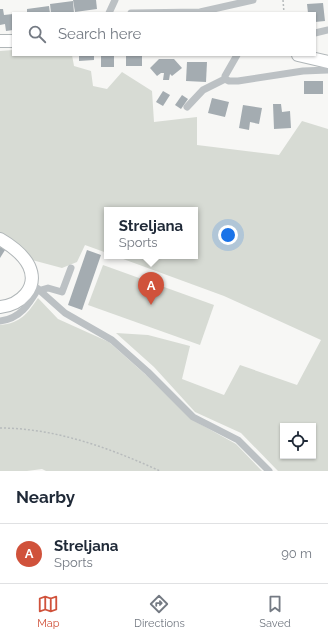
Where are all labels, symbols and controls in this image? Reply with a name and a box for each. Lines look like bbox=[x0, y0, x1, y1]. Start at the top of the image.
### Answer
search box bbox=[12, 12, 316, 56]
icon: search bbox=[26, 23, 48, 45]
text: Search here bbox=[58, 25, 141, 43]
popup bbox=[104, 207, 198, 259]
text: Streljana bbox=[119, 217, 183, 235]
your location bbox=[218, 225, 238, 245]
text: Sports bbox=[119, 235, 158, 250]
pin: A bbox=[138, 272, 164, 305]
map controls bbox=[280, 423, 316, 459]
button: locate bbox=[280, 423, 316, 459]
text: Nearby bbox=[16, 487, 75, 507]
text: Streljana bbox=[54, 537, 118, 555]
text: A bbox=[25, 546, 33, 561]
text: 90 m bbox=[281, 546, 312, 561]
text: Sports bbox=[54, 555, 93, 570]
tab: Map bbox=[37, 593, 60, 630]
tab: Directions bbox=[134, 593, 185, 630]
tab: Saved bbox=[259, 593, 291, 630]

